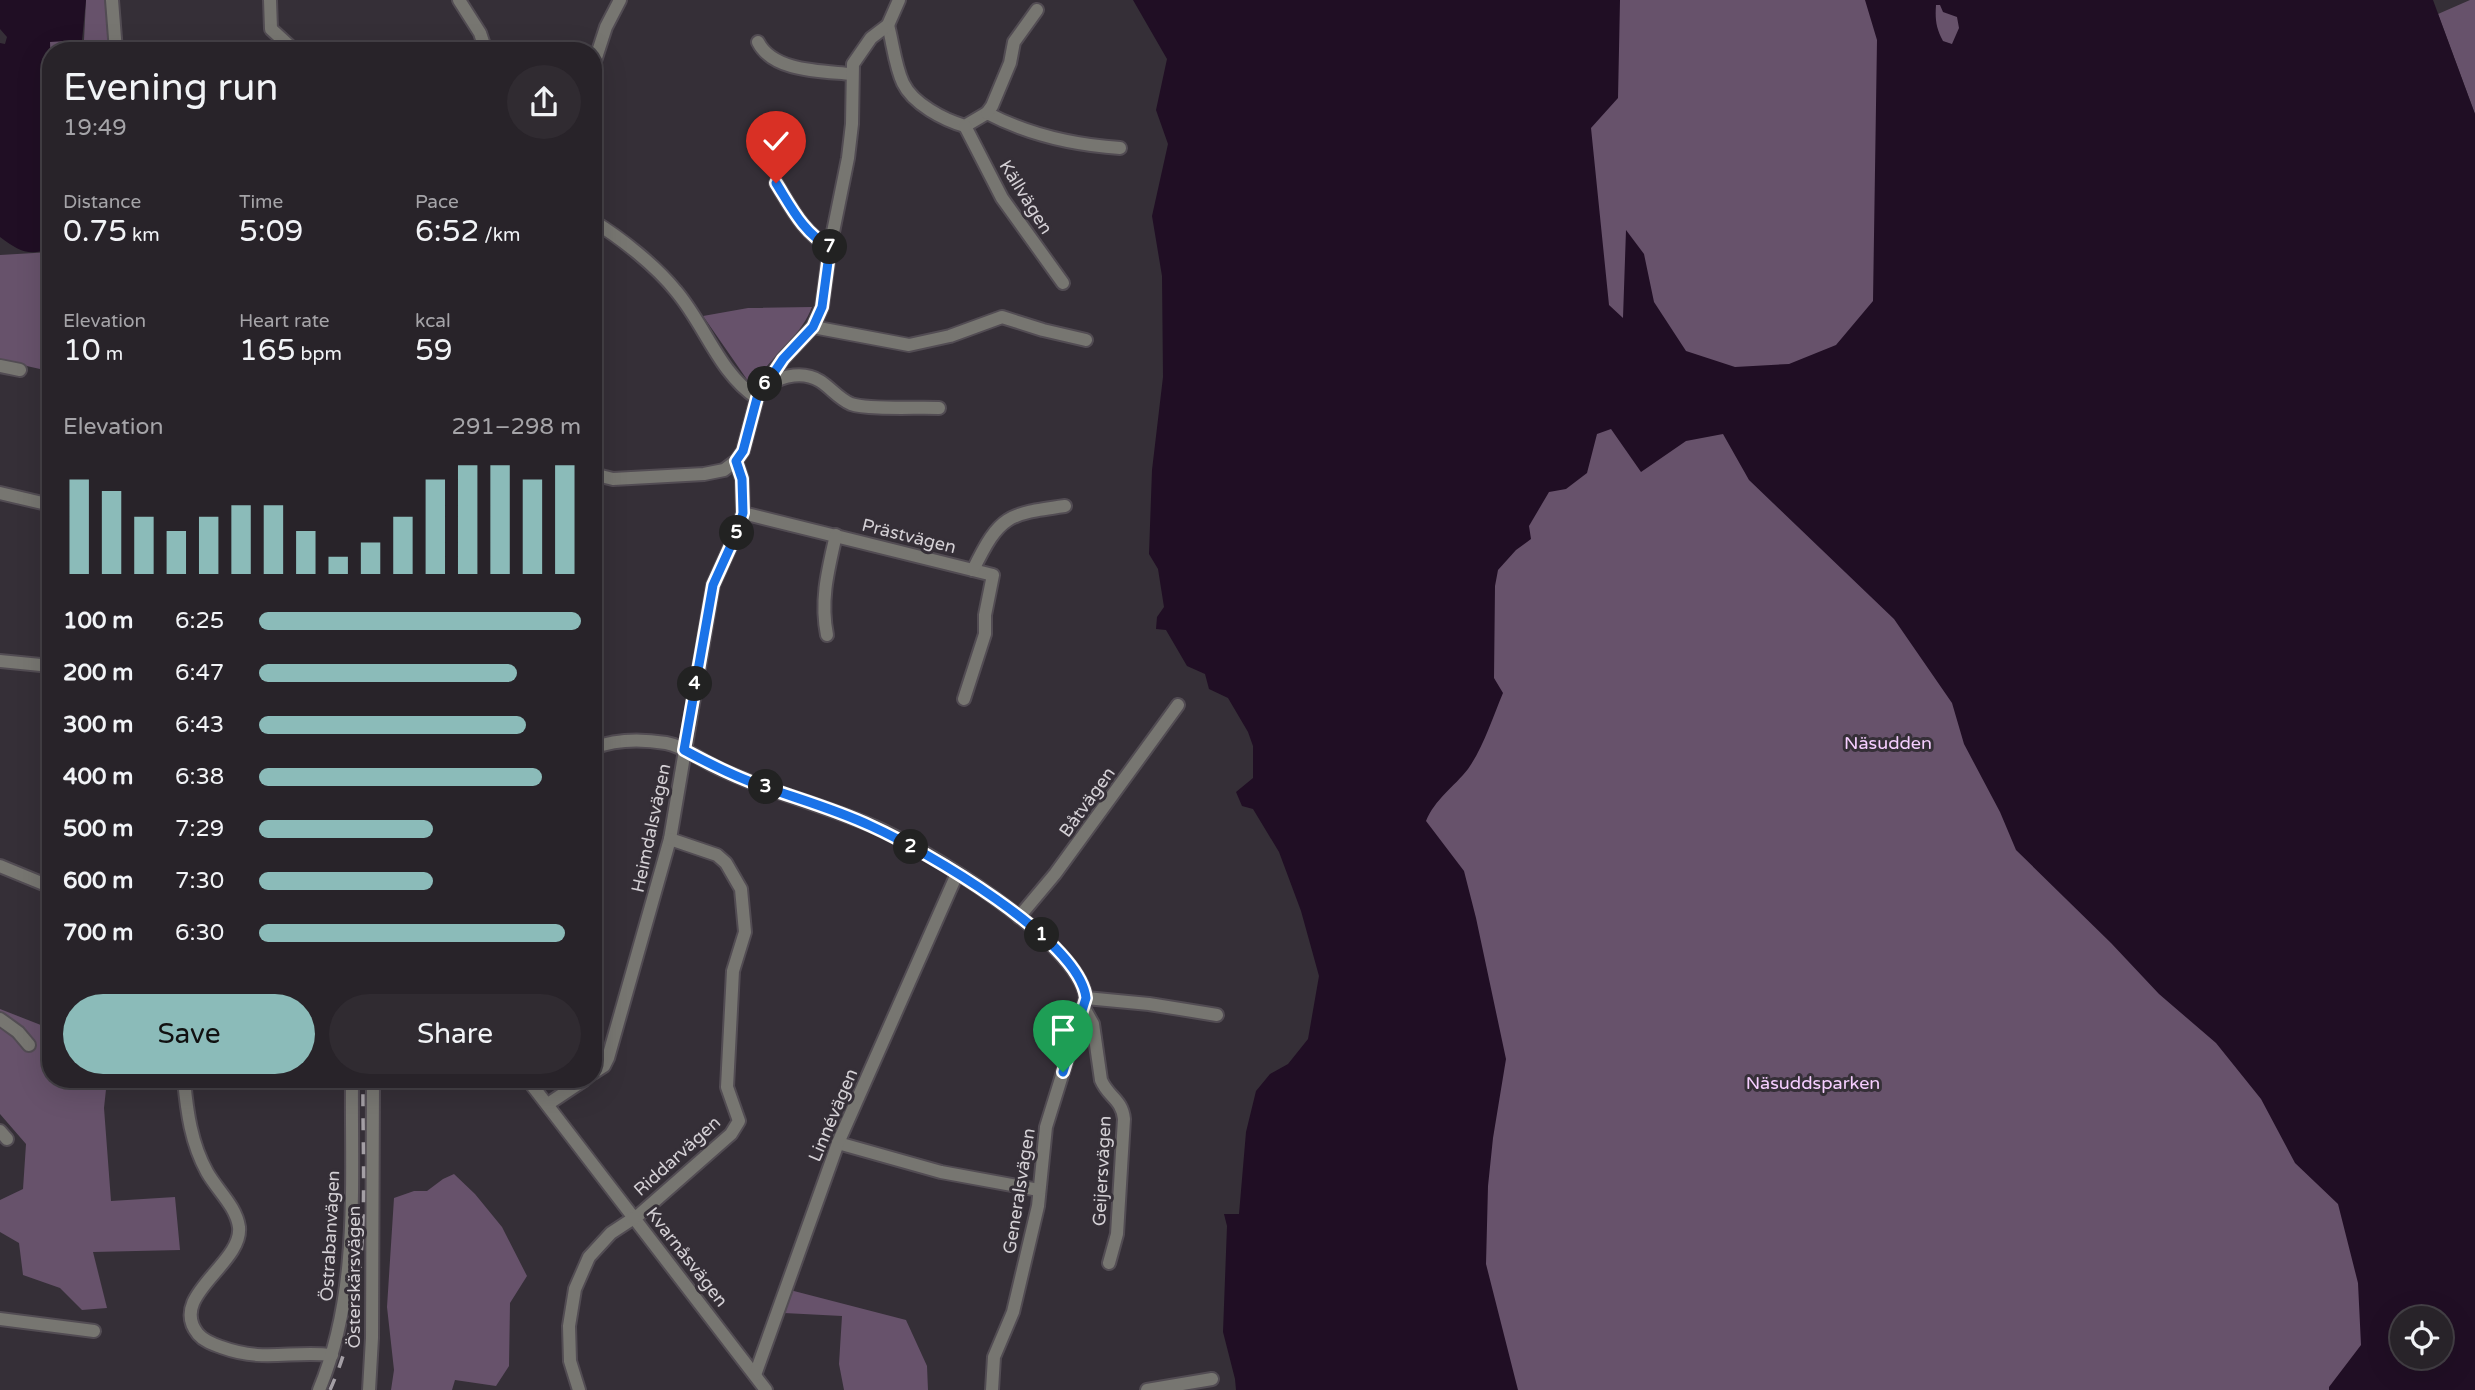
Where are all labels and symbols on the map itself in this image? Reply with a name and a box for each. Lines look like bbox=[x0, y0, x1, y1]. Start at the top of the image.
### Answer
pin bbox=[746, 111, 806, 183]
street label: Källvägen bbox=[995, 156, 1057, 238]
pin: 7 bbox=[812, 230, 848, 264]
pin: 6 bbox=[748, 366, 782, 402]
street label: Prästvägen bbox=[860, 514, 958, 558]
pin: 5 bbox=[720, 516, 754, 550]
pin: 4 bbox=[678, 666, 712, 702]
park label: Näsudden bbox=[1844, 732, 1932, 754]
street label: Heimdalsvägen bbox=[627, 762, 675, 894]
street label: Båtvägen bbox=[1054, 763, 1120, 841]
pin: 3 bbox=[748, 770, 784, 804]
pin: 2 bbox=[894, 830, 928, 864]
pin: 1 bbox=[1024, 918, 1060, 953]
pin bbox=[1033, 1000, 1093, 1072]
street label: Linnévägen bbox=[804, 1065, 862, 1165]
park label: Näsuddsparken bbox=[1746, 1072, 1880, 1094]
street label: Riddarvägen bbox=[629, 1111, 725, 1201]
street label: Geijersvägen bbox=[1088, 1115, 1116, 1227]
street label: Generalsvägen bbox=[998, 1127, 1040, 1255]
street label: Östrabanvägen bbox=[316, 1170, 344, 1302]
street label: Kvarnåsvägen bbox=[641, 1203, 733, 1311]
street label: Österskärsvägen bbox=[343, 1206, 365, 1348]

